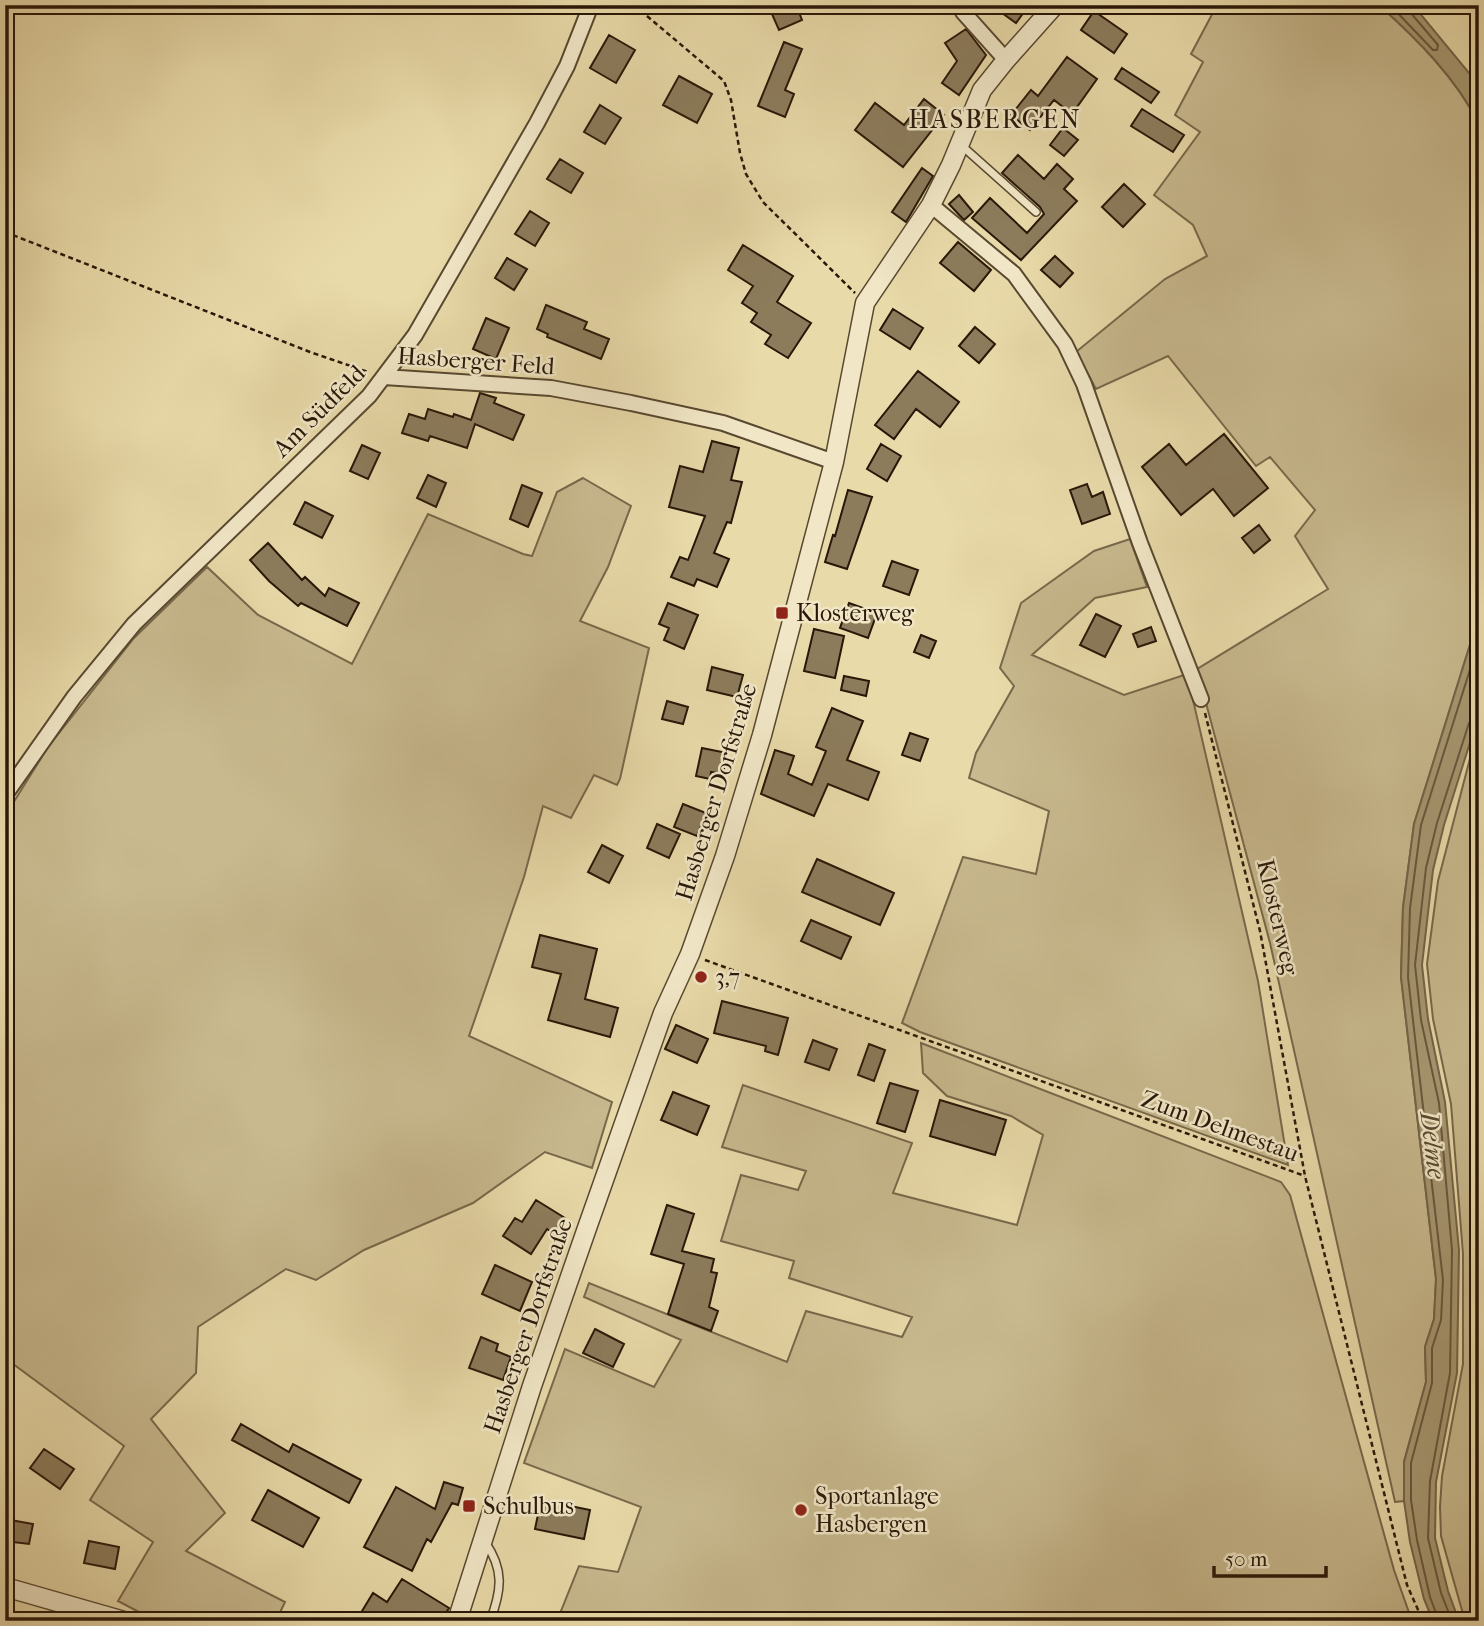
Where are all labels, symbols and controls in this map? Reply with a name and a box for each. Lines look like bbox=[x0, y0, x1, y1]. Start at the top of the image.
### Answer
district label: HASBERGEN bbox=[908, 104, 1082, 135]
street label: Hasberger Feld bbox=[396, 342, 557, 381]
street label: Am Südfeld bbox=[267, 359, 371, 463]
place label: Klosterweg bbox=[796, 599, 915, 627]
marker: Klosterweg bbox=[774, 605, 790, 621]
street label: Hasberger Dorfstraße bbox=[670, 680, 762, 904]
street label: Klosterweg bbox=[1251, 856, 1305, 979]
place label: 3,7 bbox=[715, 963, 740, 991]
marker: 3,7 bbox=[693, 969, 709, 985]
street label: Zum Delmestau bbox=[1138, 1085, 1303, 1168]
water label: Delme bbox=[1413, 1108, 1453, 1182]
street label: Hasberger Dorfstraße bbox=[478, 1215, 578, 1437]
place label: Sportanlage Hasbergen bbox=[815, 1482, 939, 1538]
place label: Schulbus bbox=[483, 1492, 574, 1520]
marker: Schulbus bbox=[461, 1498, 477, 1514]
marker: Sportanlage Hasbergen bbox=[793, 1502, 809, 1518]
scale bar bbox=[1214, 1535, 1326, 1579]
text: 50 m bbox=[1225, 1547, 1268, 1571]

